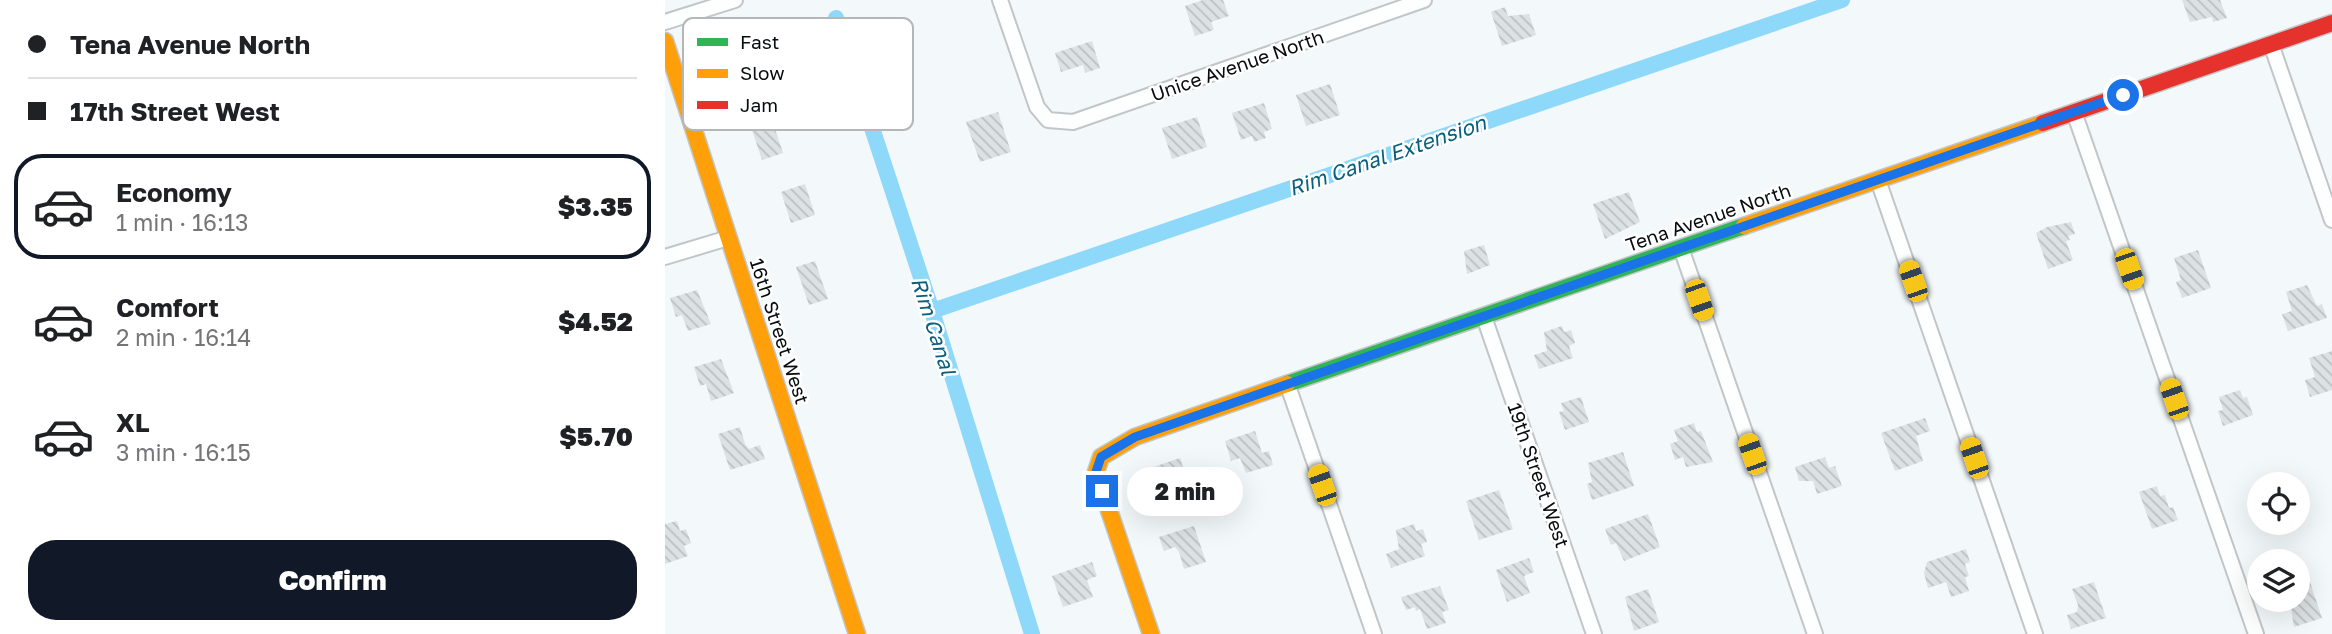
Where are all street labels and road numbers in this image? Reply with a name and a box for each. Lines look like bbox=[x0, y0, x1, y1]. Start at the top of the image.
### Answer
street label: Unice Avenue North bbox=[1147, 25, 1327, 105]
street label: Tena Avenue North bbox=[1622, 178, 1794, 256]
street label: 16th Street West bbox=[746, 255, 814, 407]
street label: 19th Street West bbox=[1503, 399, 1575, 551]

